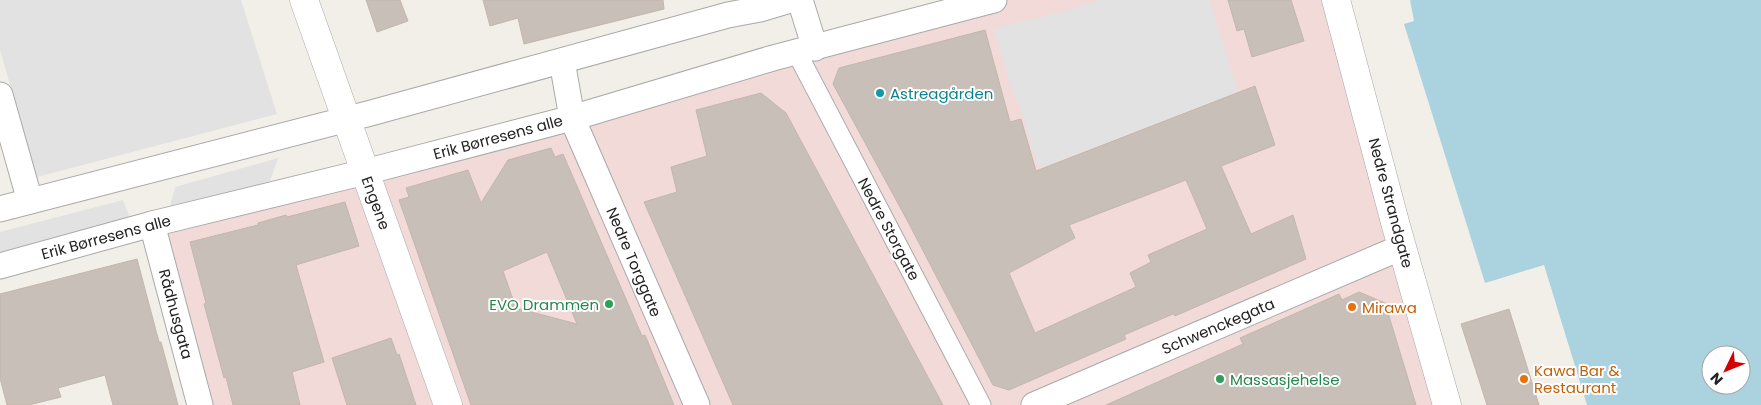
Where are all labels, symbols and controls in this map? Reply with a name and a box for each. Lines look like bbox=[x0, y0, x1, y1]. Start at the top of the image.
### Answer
place label: Astreagården bbox=[890, 83, 993, 104]
marker: Astreagården bbox=[874, 87, 886, 99]
street label: Erik Børresens alle bbox=[431, 110, 565, 164]
street label: Nedre Strandgate bbox=[1364, 136, 1418, 270]
street label: Engene bbox=[357, 173, 395, 233]
street label: Nedre Storgate bbox=[853, 174, 925, 284]
street label: Nedre Torggate bbox=[601, 204, 667, 320]
street label: Erik Børresens alle bbox=[39, 210, 173, 264]
street label: Rådhusgata bbox=[154, 267, 198, 361]
street label: Schwenckegata bbox=[1158, 293, 1278, 359]
place label: EVO Drammen bbox=[489, 294, 599, 315]
place label: Mirawa bbox=[1362, 297, 1417, 318]
marker: EVO Drammen bbox=[603, 298, 615, 310]
marker: Mirawa bbox=[1346, 301, 1358, 313]
north arrow bbox=[1701, 345, 1751, 395]
place label: Kawa Bar & Restaurant bbox=[1534, 360, 1620, 398]
text: N bbox=[1706, 368, 1727, 390]
place label: Massasjehelse bbox=[1230, 369, 1339, 390]
marker: Massasjehelse bbox=[1214, 373, 1226, 385]
marker: Kawa Bar & Restaurant bbox=[1518, 373, 1530, 385]

